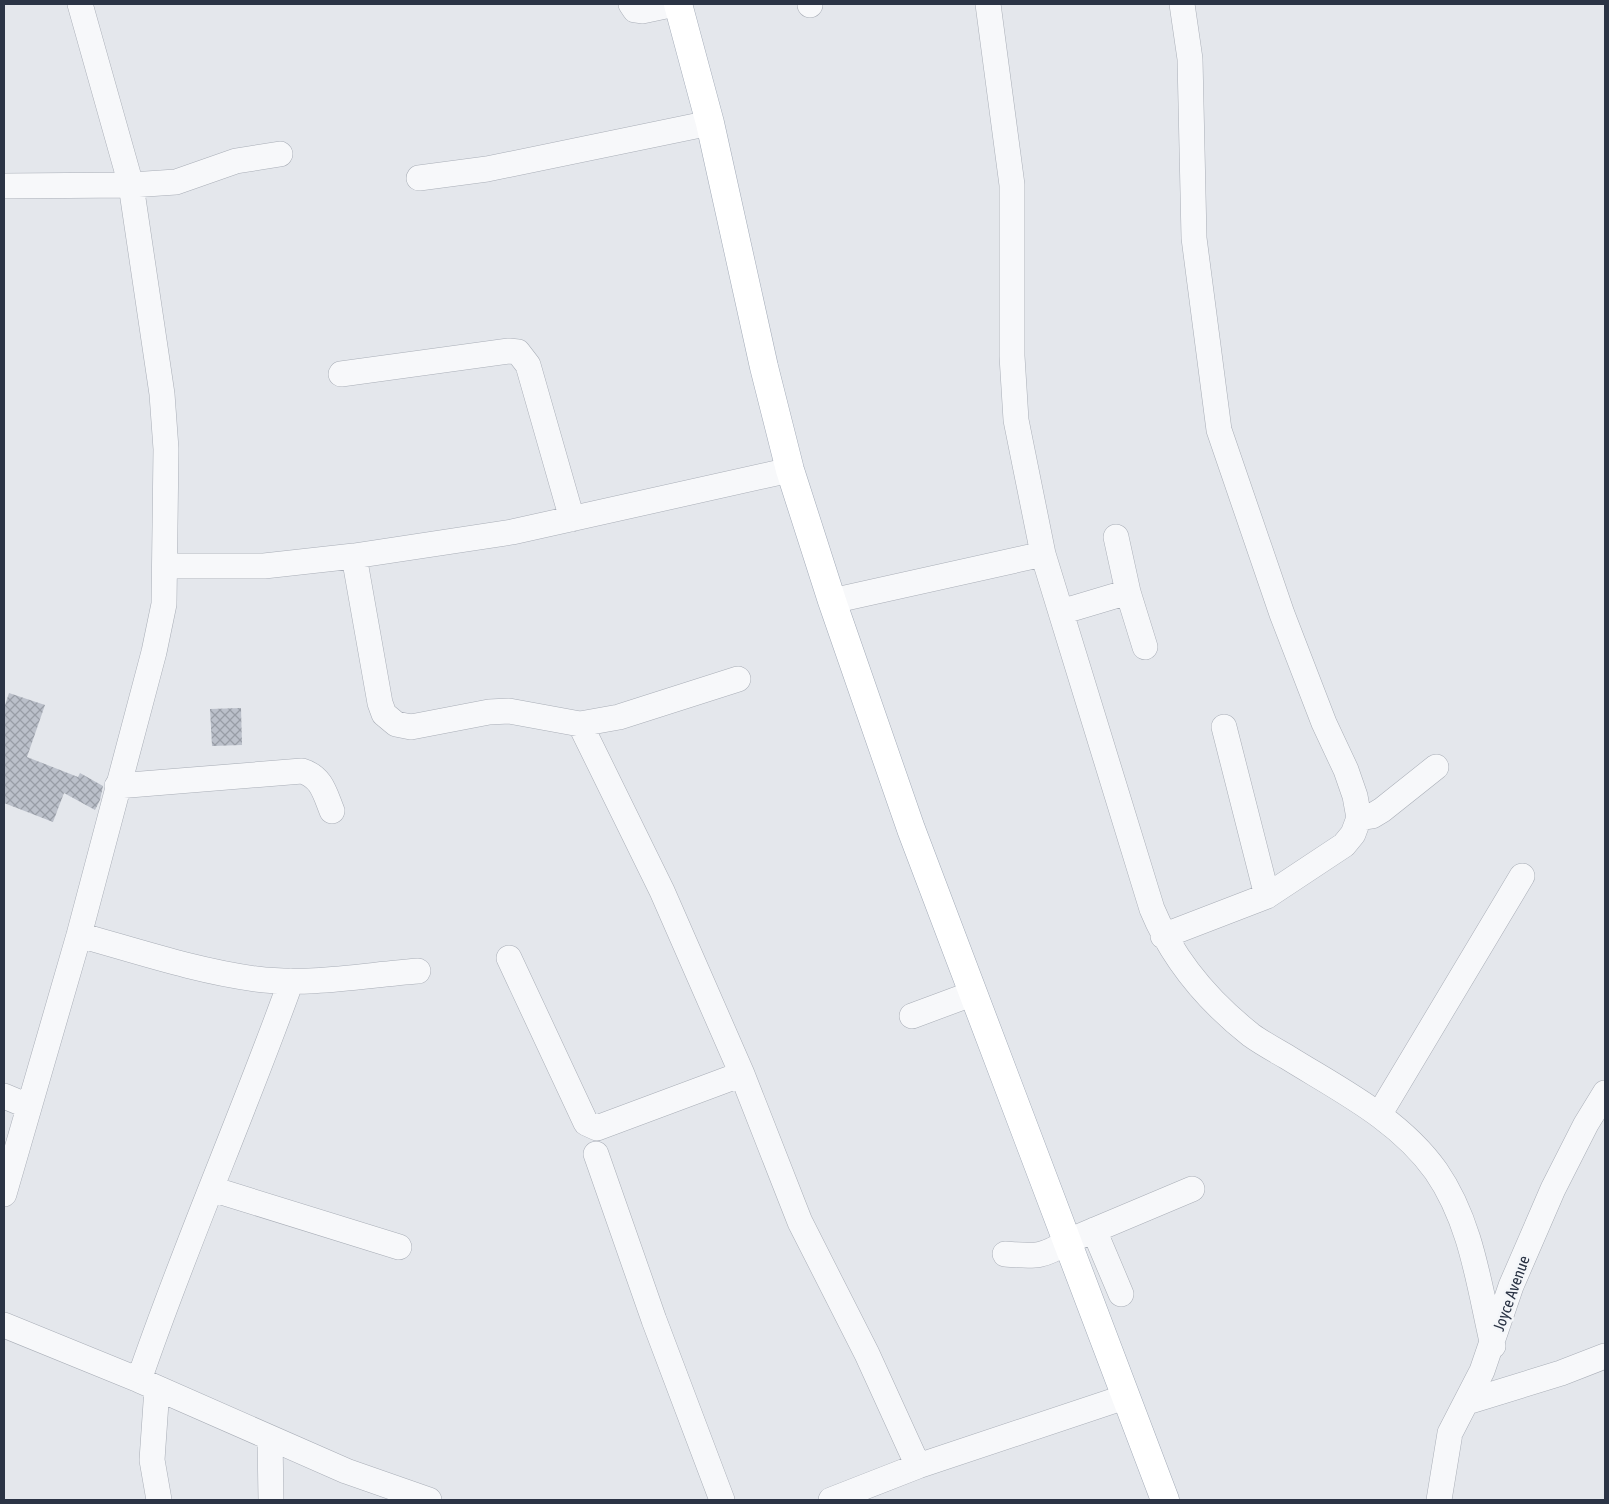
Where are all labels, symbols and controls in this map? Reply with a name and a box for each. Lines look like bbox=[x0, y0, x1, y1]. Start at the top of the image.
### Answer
street label: Joyce Avenue bbox=[1489, 1253, 1534, 1333]

